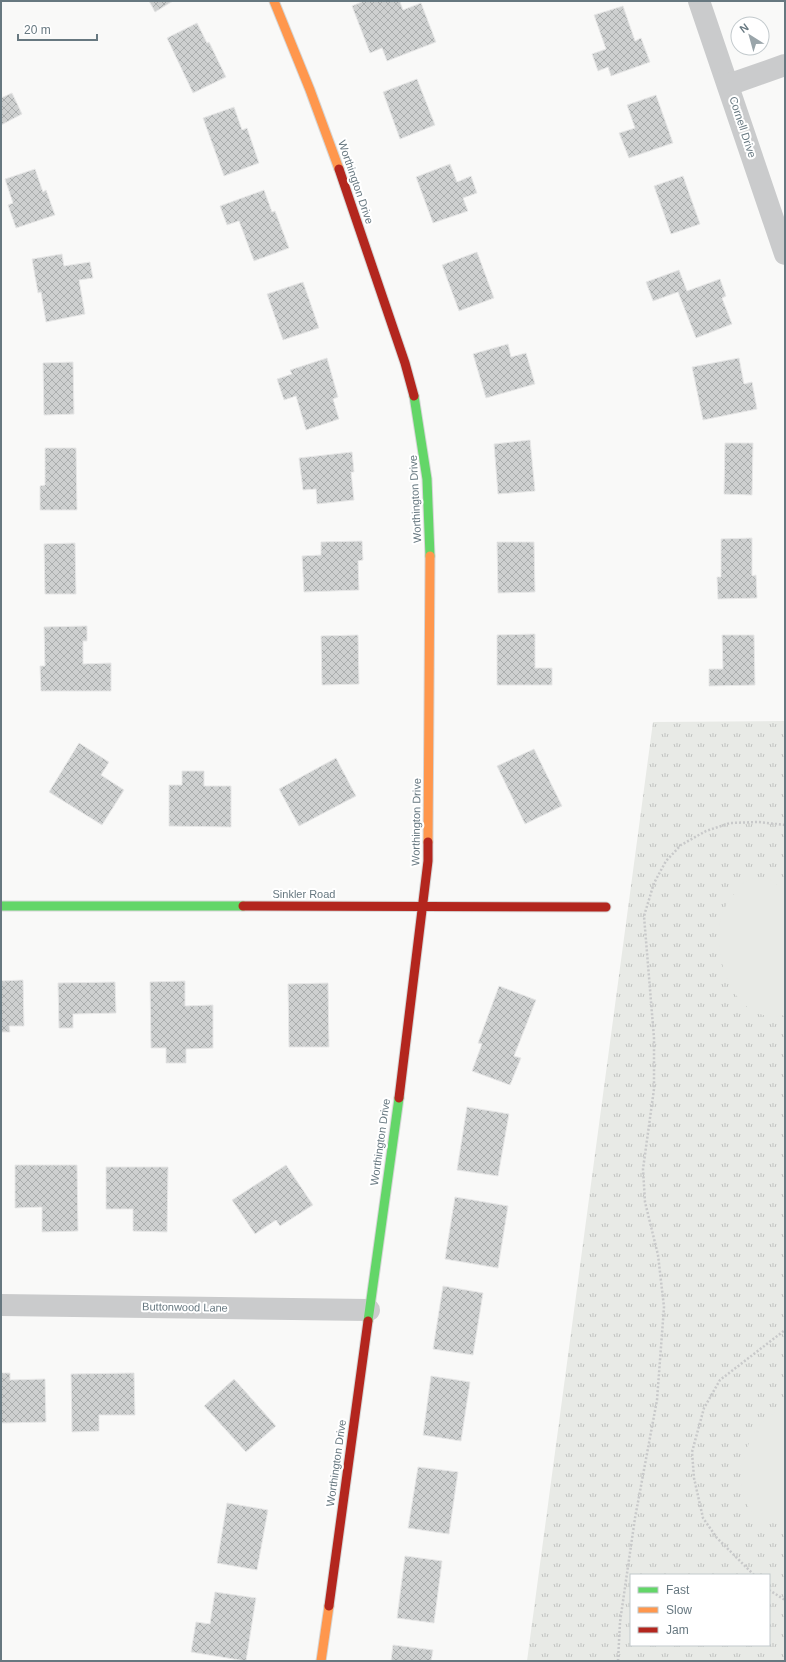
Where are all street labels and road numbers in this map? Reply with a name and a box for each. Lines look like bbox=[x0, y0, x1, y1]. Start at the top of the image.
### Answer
street label: Cornell Drive bbox=[727, 95, 759, 159]
street label: Worthington Drive bbox=[336, 139, 376, 225]
street label: Worthington Drive bbox=[407, 455, 423, 543]
street label: Worthington Drive bbox=[409, 778, 423, 866]
street label: Sinkler Road bbox=[273, 888, 335, 900]
street label: Worthington Drive bbox=[368, 1098, 392, 1186]
street label: Buttonwood Lane bbox=[142, 1300, 228, 1314]
street label: Worthington Drive bbox=[324, 1419, 348, 1507]

